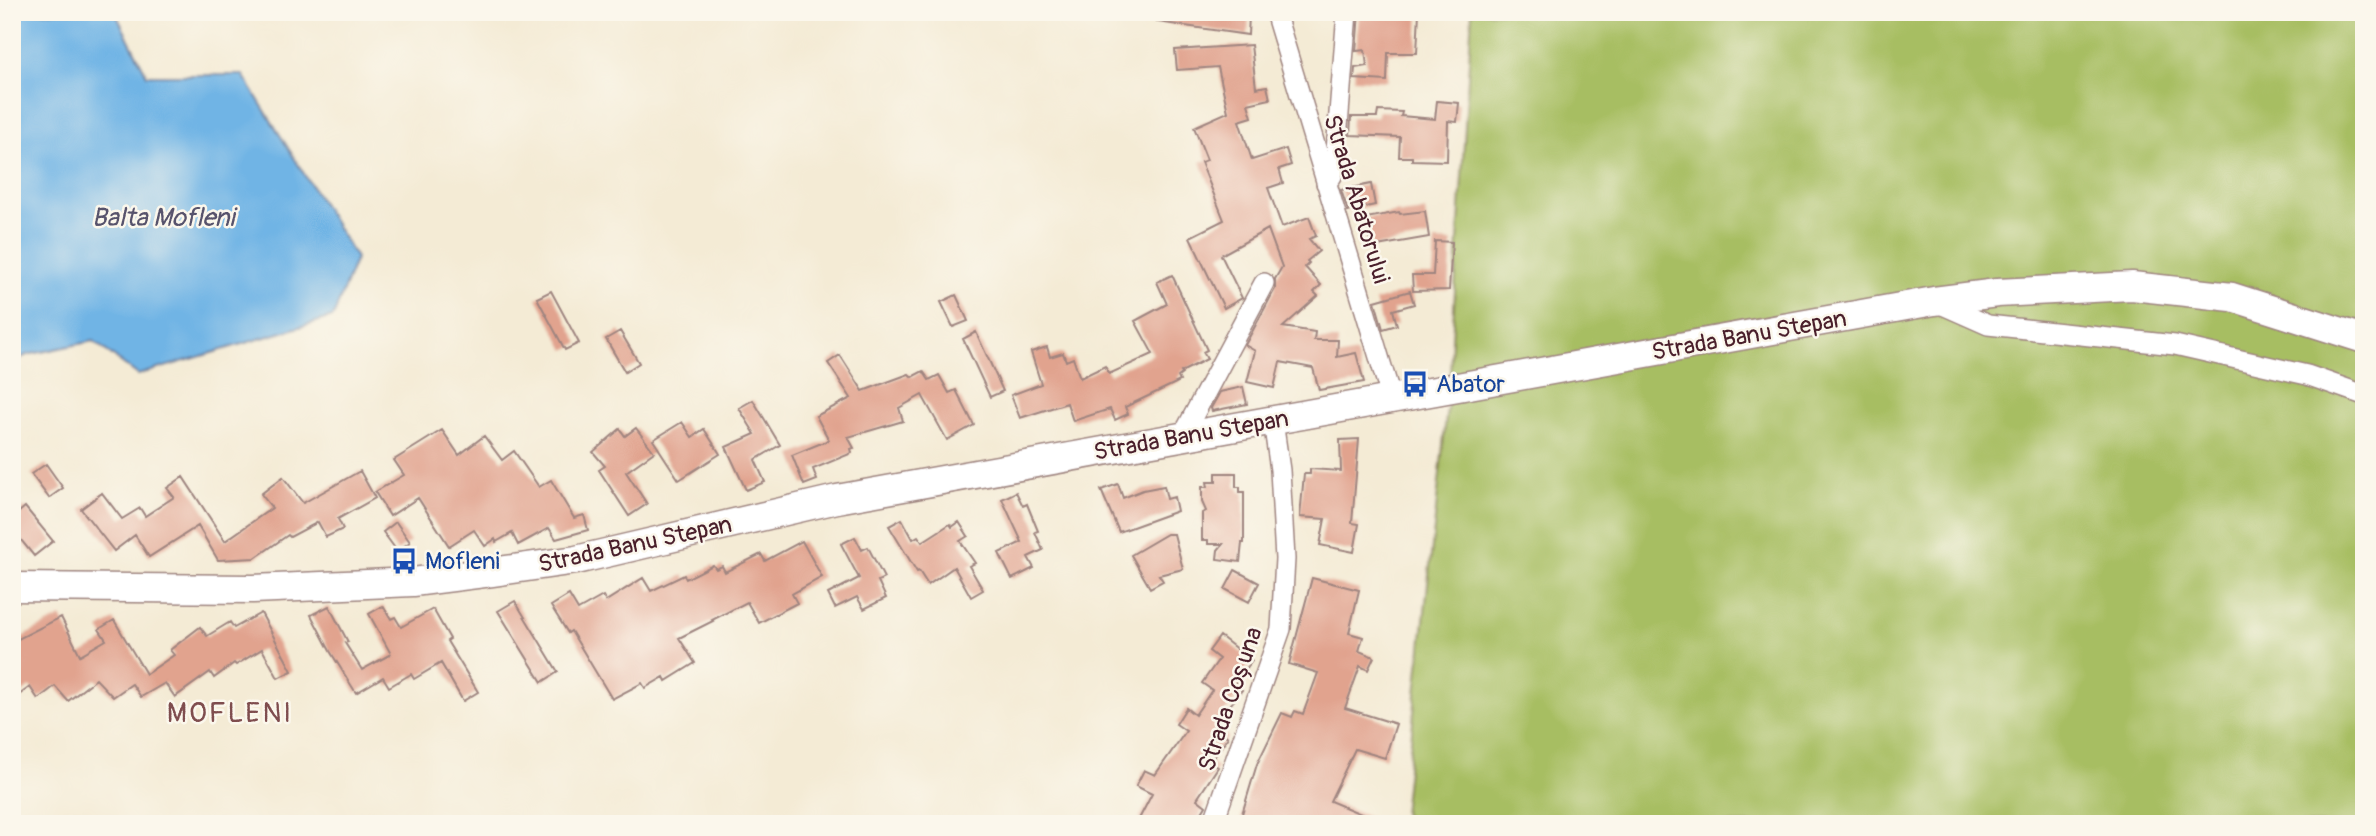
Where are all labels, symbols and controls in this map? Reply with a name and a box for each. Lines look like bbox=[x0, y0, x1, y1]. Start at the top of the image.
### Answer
street label: Strada Abatorului bbox=[1317, 111, 1396, 287]
water label: Balta Mofleni bbox=[92, 202, 239, 234]
street label: Strada Banu Stepan bbox=[1649, 304, 1849, 367]
bus stop icon: Abator bbox=[1400, 369, 1430, 399]
place label: Abator bbox=[1436, 370, 1505, 399]
street label: Strada Banu Stepan bbox=[1091, 404, 1291, 467]
street label: Strada Banu Stepan bbox=[536, 510, 735, 579]
bus stop icon: Mofleni bbox=[389, 546, 419, 576]
place label: Mofleni bbox=[425, 547, 500, 576]
street label: Strada Coșuna bbox=[1192, 623, 1269, 775]
district label: MOFLENI bbox=[167, 696, 293, 731]

